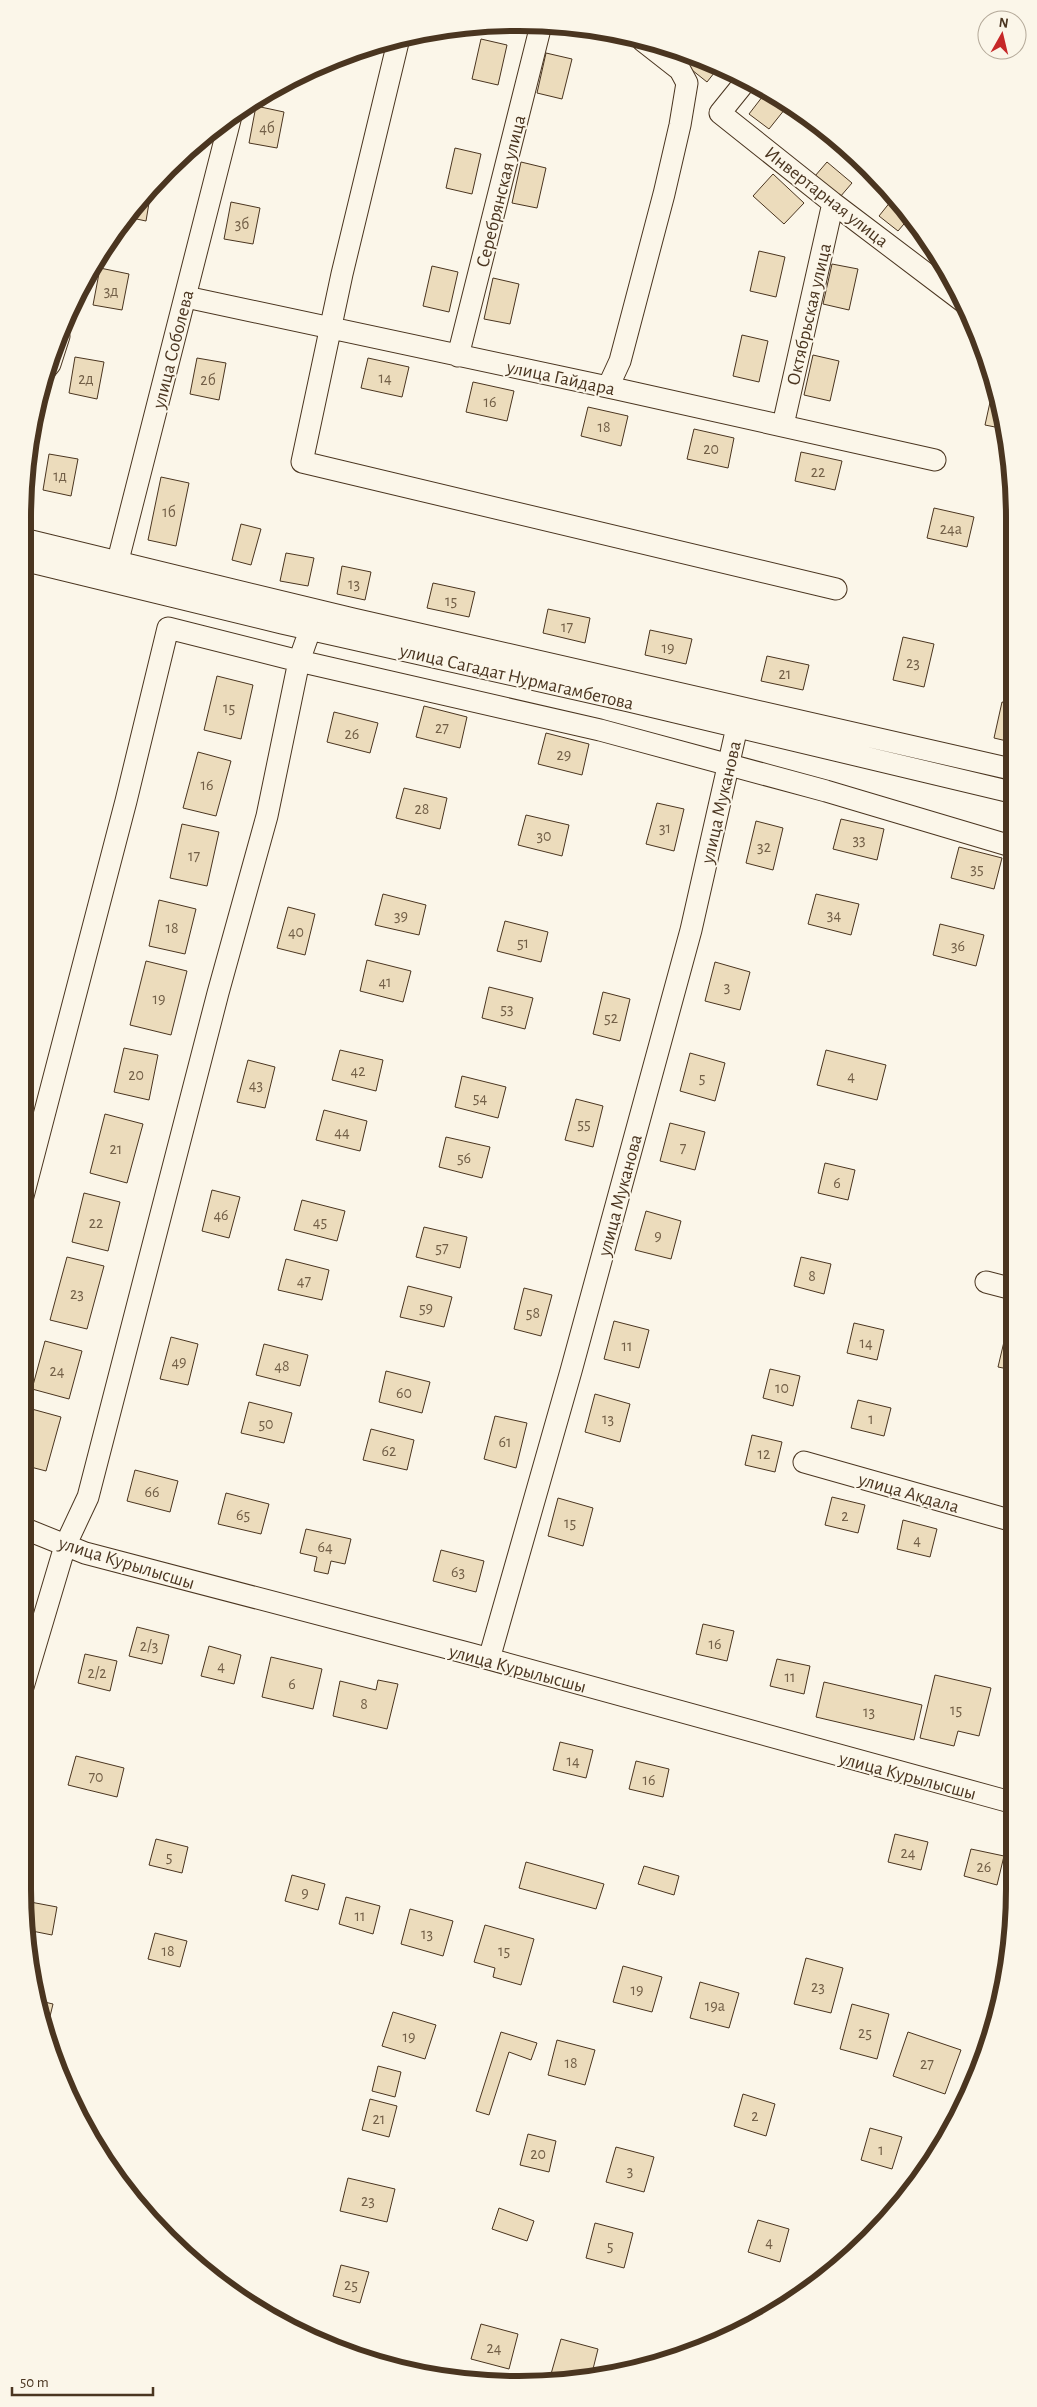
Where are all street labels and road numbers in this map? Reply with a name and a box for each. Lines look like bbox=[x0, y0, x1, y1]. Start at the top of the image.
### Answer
street label: Серебрянская улица bbox=[473, 113, 530, 270]
street label: Инвертарная улица bbox=[761, 143, 892, 251]
street label: Октябрьская улица bbox=[784, 241, 835, 387]
street label: улица Соболева bbox=[149, 288, 197, 412]
street label: улица Гайдара bbox=[504, 358, 617, 399]
street label: улица Сагадат Нурмагамбетова bbox=[397, 641, 636, 714]
street label: улица Муканова bbox=[698, 739, 745, 866]
street label: улица Муканова bbox=[595, 1132, 646, 1259]
street label: улица Акдала bbox=[855, 1470, 961, 1517]
street label: улица Курылысшы bbox=[55, 1533, 197, 1593]
street label: улица Курылысшы bbox=[446, 1642, 588, 1697]
street label: улица Курылысшы bbox=[836, 1749, 978, 1804]

